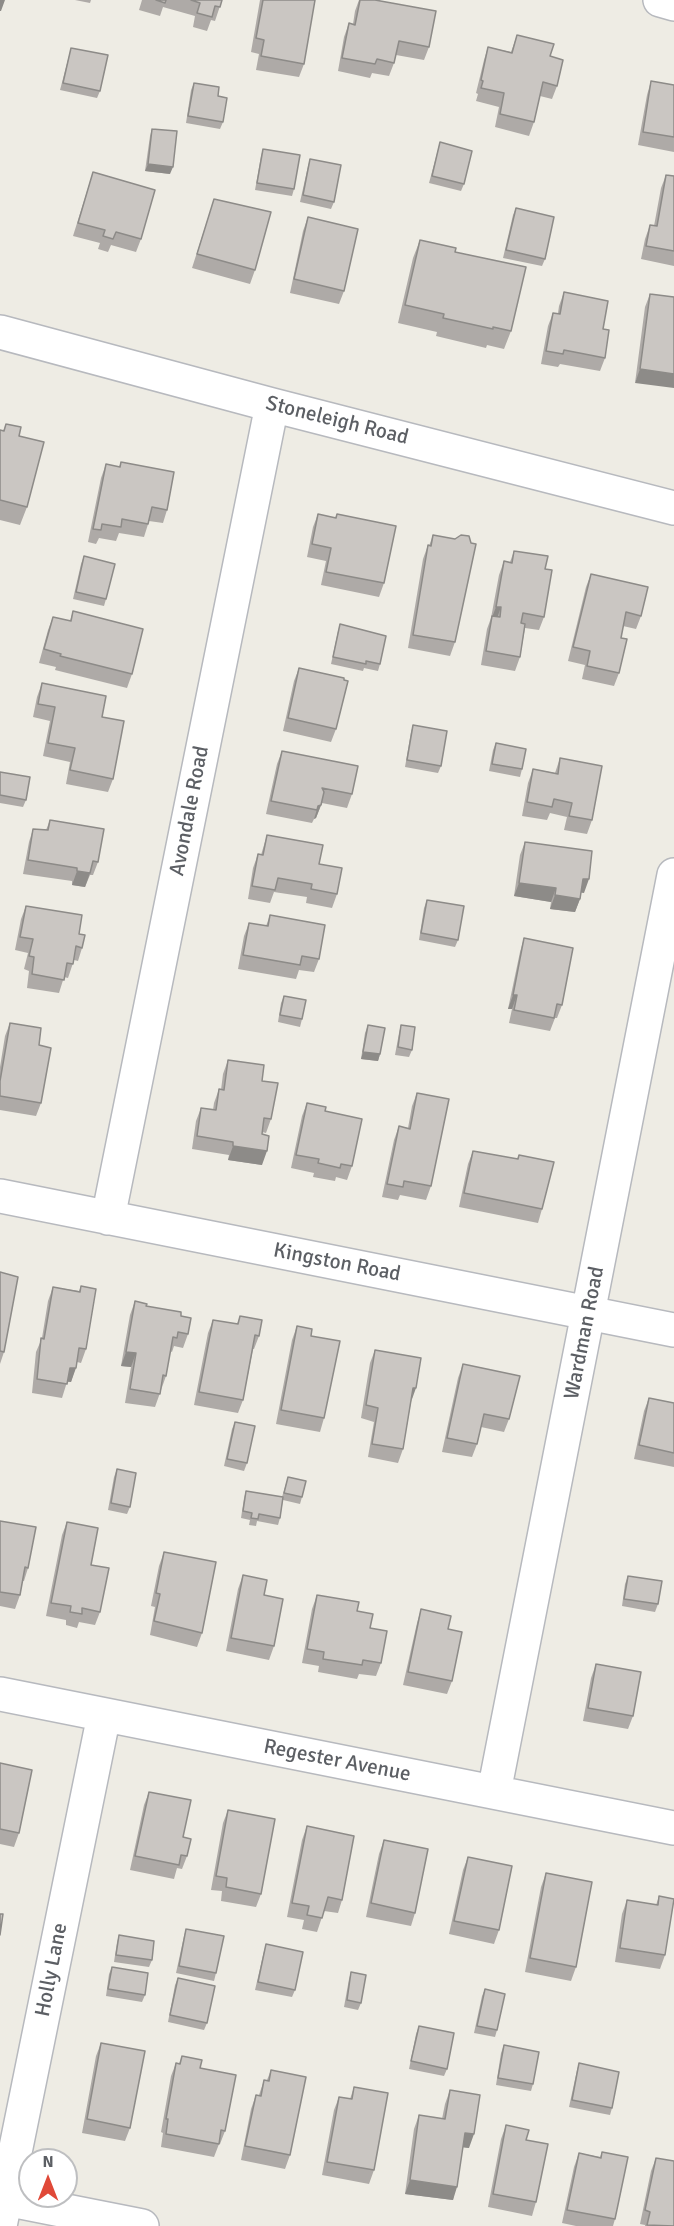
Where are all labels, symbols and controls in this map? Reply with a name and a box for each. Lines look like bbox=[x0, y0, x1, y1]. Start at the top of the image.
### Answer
street label: Stoneleigh Road bbox=[263, 391, 411, 451]
street label: Avondale Road bbox=[165, 744, 215, 878]
street label: Kingston Road bbox=[271, 1238, 403, 1288]
street label: Wardman Road bbox=[560, 1264, 610, 1402]
street label: Regester Avenue bbox=[261, 1734, 413, 1788]
street label: Holly Lane bbox=[31, 1921, 73, 2019]
north arrow bbox=[18, 2148, 78, 2208]
text: N bbox=[42, 2152, 54, 2172]

